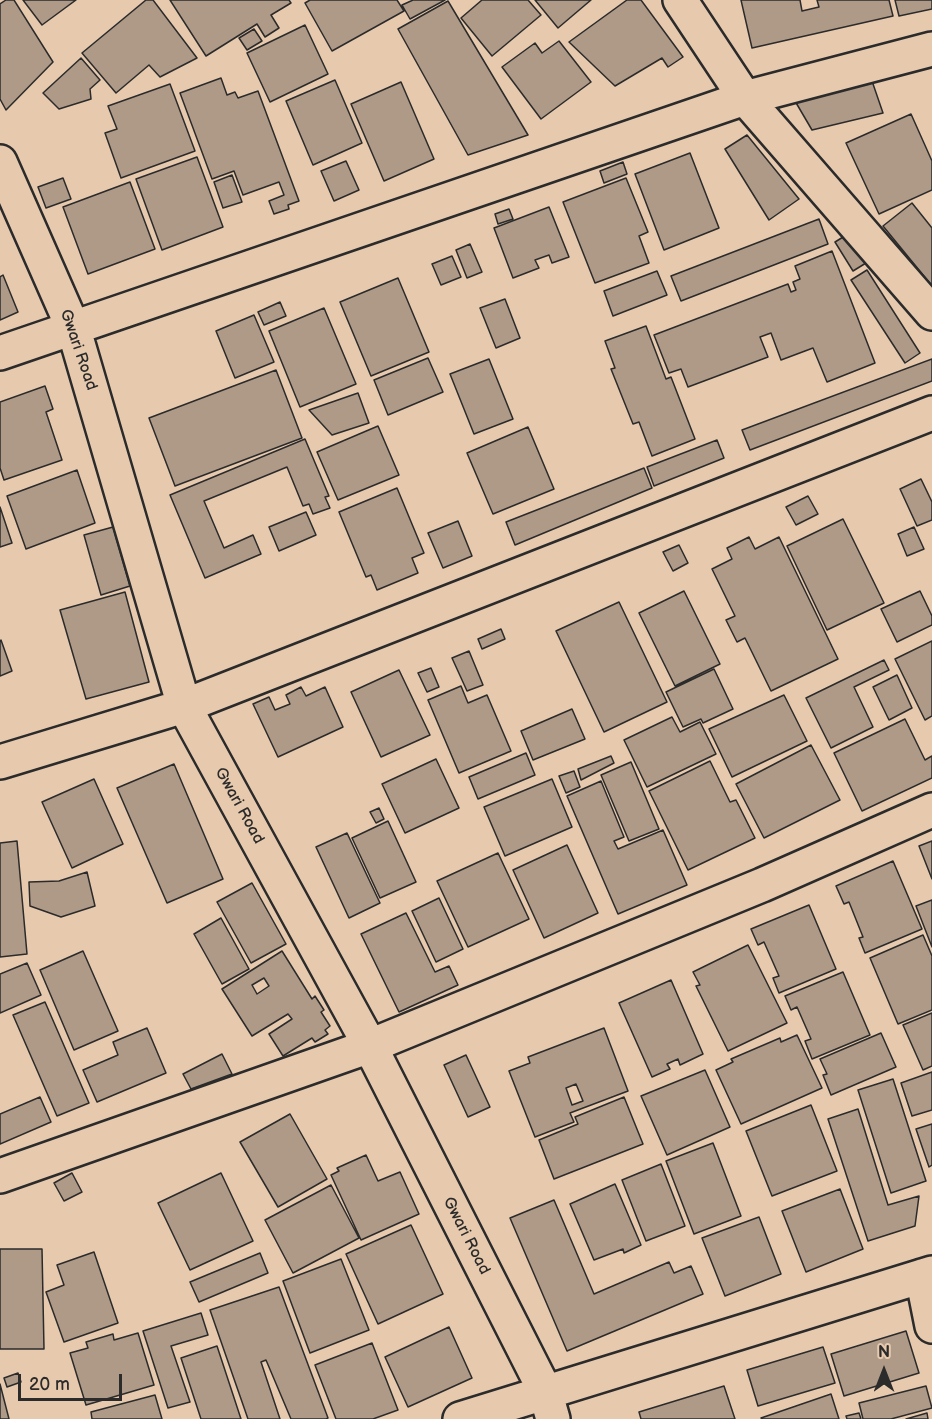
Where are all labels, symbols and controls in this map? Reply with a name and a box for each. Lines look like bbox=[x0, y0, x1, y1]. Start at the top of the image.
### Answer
street label: Gwari Road bbox=[55, 307, 101, 393]
street label: Gwari Road bbox=[210, 765, 268, 847]
street label: Gwari Road bbox=[438, 1194, 494, 1278]
north arrow bbox=[854, 1341, 914, 1401]
text: N bbox=[878, 1343, 890, 1362]
scale bar bbox=[21, 1362, 124, 1400]
text: 20 m bbox=[29, 1374, 70, 1395]

